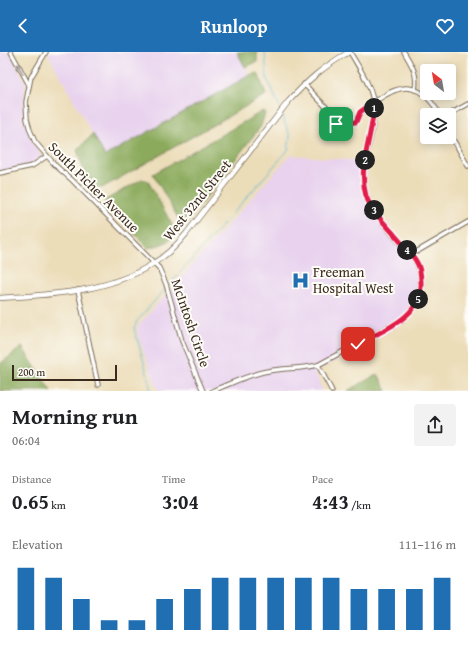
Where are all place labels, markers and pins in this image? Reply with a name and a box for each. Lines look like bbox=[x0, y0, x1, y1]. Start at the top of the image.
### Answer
pin: 1 bbox=[364, 98, 384, 118]
pin bbox=[319, 107, 353, 141]
pin: 2 bbox=[355, 150, 375, 170]
pin: 3 bbox=[364, 200, 384, 220]
pin: 4 bbox=[397, 240, 417, 260]
place label: Freeman Hospital West bbox=[313, 262, 394, 298]
hospital icon: Freeman Hospital West bbox=[290, 270, 310, 290]
pin: 5 bbox=[408, 289, 428, 309]
pin bbox=[341, 327, 375, 361]

